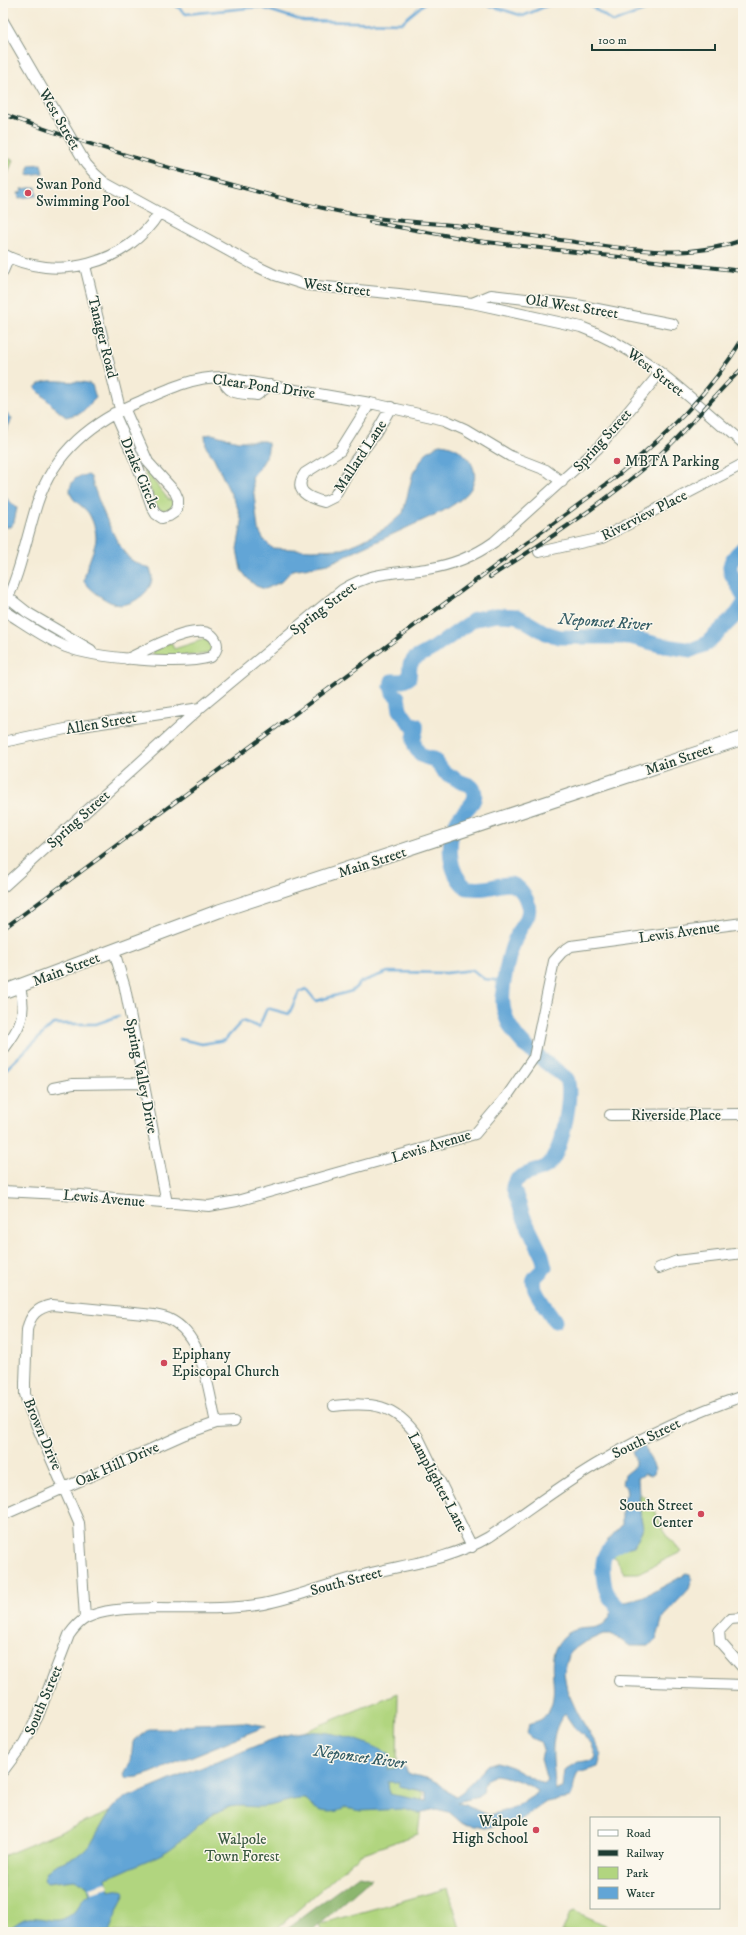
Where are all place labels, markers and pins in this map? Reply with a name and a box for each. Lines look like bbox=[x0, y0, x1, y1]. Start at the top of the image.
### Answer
place label: Swan Pond Swimming Pool bbox=[36, 175, 130, 211]
marker: Swan Pond Swimming Pool bbox=[23, 188, 33, 198]
place label: MBTA Parking bbox=[625, 452, 720, 471]
marker: MBTA Parking bbox=[612, 456, 622, 466]
place label: Epiphany Episcopal Church bbox=[172, 1345, 279, 1381]
marker: Epiphany Episcopal Church bbox=[159, 1358, 169, 1368]
place label: South Street Center bbox=[619, 1496, 693, 1532]
marker: South Street Center bbox=[696, 1509, 706, 1519]
place label: Walpole High School bbox=[452, 1812, 528, 1848]
marker: Walpole High School bbox=[531, 1825, 541, 1835]

